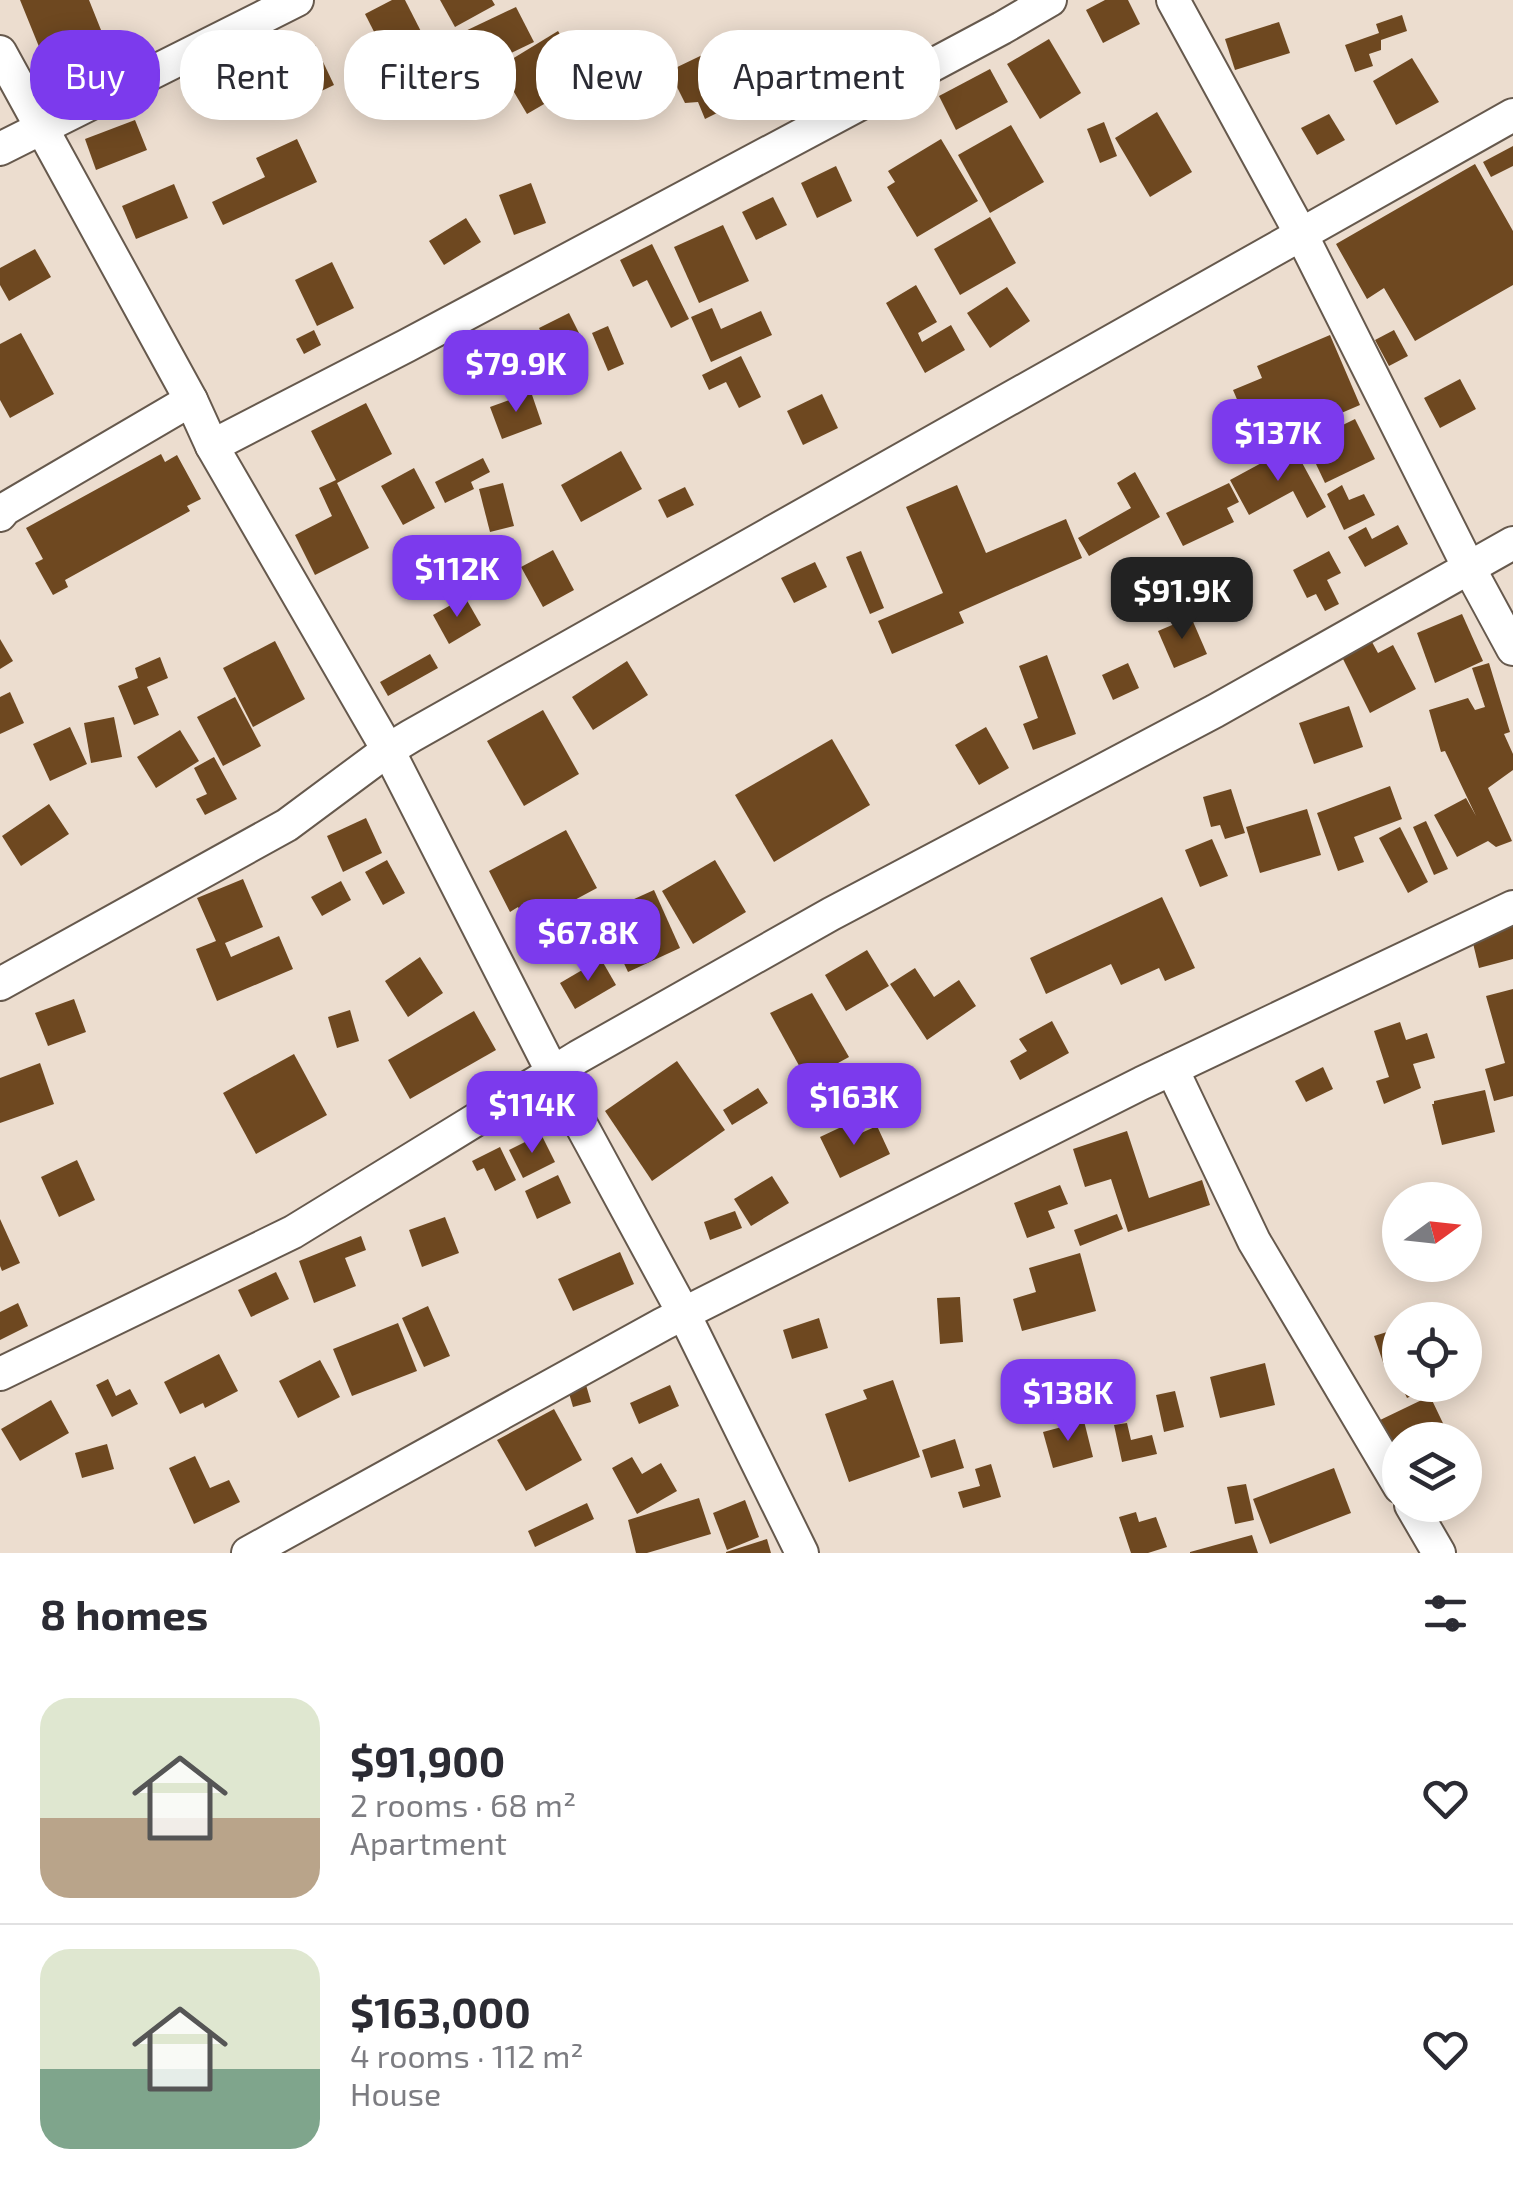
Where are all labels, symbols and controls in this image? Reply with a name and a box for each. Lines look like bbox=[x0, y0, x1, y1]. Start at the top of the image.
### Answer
chip: Buy bbox=[30, 30, 160, 120]
chip: Rent bbox=[180, 30, 324, 120]
chip: Filters bbox=[344, 30, 516, 120]
chip: New bbox=[536, 30, 678, 120]
chip: Apartment bbox=[698, 30, 940, 120]
pin: $79.9K bbox=[435, 330, 597, 415]
text: $79.9K bbox=[465, 343, 567, 381]
pin: $137K bbox=[1208, 399, 1348, 484]
text: $137K bbox=[1234, 412, 1322, 450]
pin: $112K bbox=[387, 535, 527, 620]
text: $112K bbox=[414, 548, 500, 586]
pin: $91.9K bbox=[1101, 557, 1263, 642]
text: $91.9K bbox=[1133, 570, 1231, 608]
pin: $67.8K bbox=[507, 899, 669, 984]
text: $67.8K bbox=[537, 912, 639, 950]
pin: $163K bbox=[784, 1063, 924, 1148]
pin: $114K bbox=[462, 1071, 602, 1156]
text: $163K bbox=[809, 1076, 899, 1114]
text: $114K bbox=[489, 1084, 575, 1122]
north arrow bbox=[1382, 1182, 1482, 1282]
map controls bbox=[1382, 1182, 1482, 1522]
button: locate bbox=[1382, 1302, 1482, 1402]
pin: $138K bbox=[998, 1359, 1138, 1444]
text: $138K bbox=[1023, 1372, 1113, 1410]
button: layers bbox=[1382, 1422, 1482, 1522]
icon: filters bbox=[1418, 1586, 1473, 1641]
text: 8 homes bbox=[40, 1588, 208, 1638]
text: $91,900 bbox=[350, 1735, 505, 1785]
icon: home bbox=[120, 1738, 240, 1858]
icon: heart bbox=[1418, 1771, 1473, 1826]
text: 2 rooms · 68 m² bbox=[350, 1785, 576, 1823]
text: Apartment bbox=[350, 1823, 507, 1861]
text: $163,000 bbox=[350, 1986, 531, 2036]
icon: home bbox=[120, 1989, 240, 2109]
icon: heart bbox=[1418, 2022, 1473, 2077]
text: 4 rooms · 112 m² bbox=[350, 2036, 584, 2074]
text: House bbox=[350, 2074, 441, 2112]

